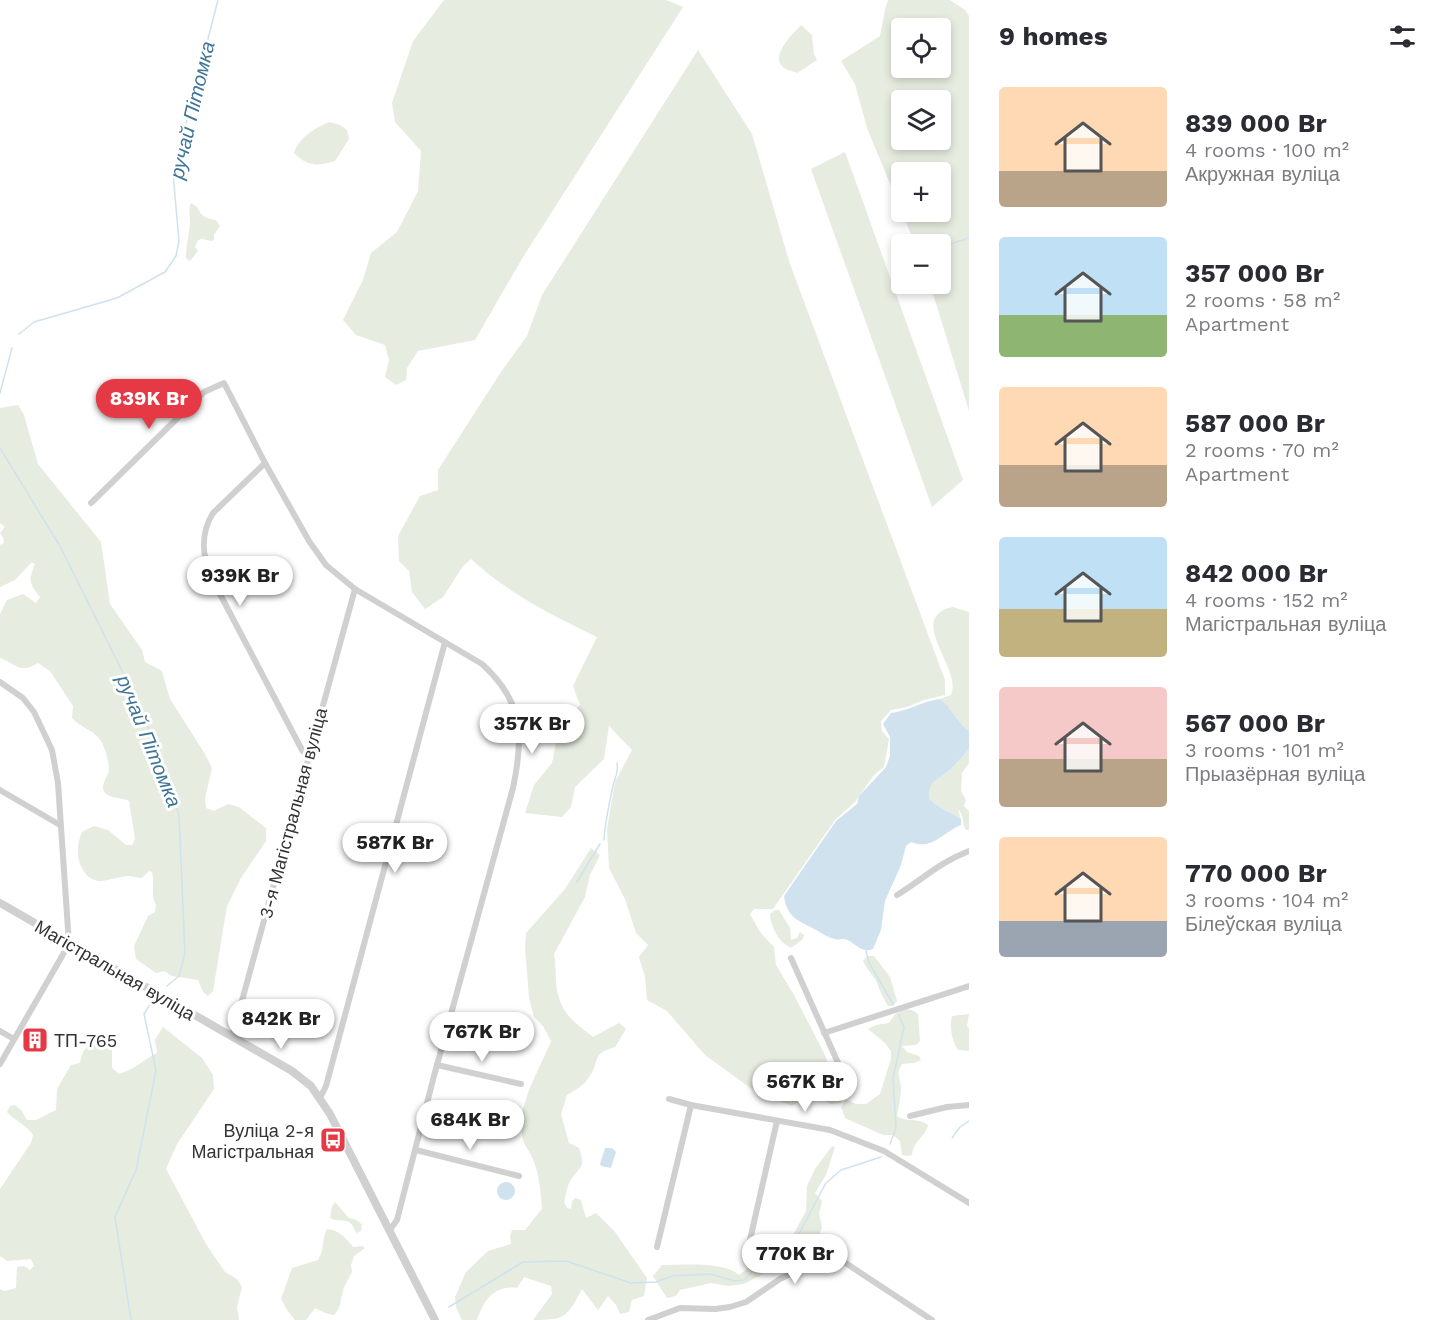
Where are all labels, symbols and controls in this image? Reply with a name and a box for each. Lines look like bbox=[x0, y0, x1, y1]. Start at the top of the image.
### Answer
map controls bbox=[891, 18, 951, 294]
button: locate bbox=[891, 18, 951, 78]
icon: filters bbox=[1386, 20, 1419, 53]
text: 9 homes bbox=[999, 21, 1108, 51]
water label: ручай Пітомка bbox=[164, 39, 220, 182]
button: layers bbox=[891, 90, 951, 150]
text: 839 000 Br bbox=[1185, 108, 1327, 138]
icon: home bbox=[1047, 111, 1119, 183]
text: 4 rooms · 100 m² bbox=[1185, 138, 1349, 162]
button: + bbox=[891, 162, 951, 222]
text: Акружная вуліца bbox=[1185, 162, 1340, 186]
button: − bbox=[891, 234, 951, 294]
text: 357 000 Br bbox=[1185, 258, 1324, 288]
icon: home bbox=[1047, 261, 1119, 333]
text: 2 rooms · 58 m² bbox=[1185, 288, 1340, 312]
text: Apartment bbox=[1185, 312, 1289, 336]
pin: 839K Br bbox=[94, 379, 204, 430]
text: 839K Br bbox=[110, 386, 188, 410]
text: 587 000 Br bbox=[1185, 408, 1325, 438]
icon: home bbox=[1047, 411, 1119, 483]
text: 2 rooms · 70 m² bbox=[1185, 438, 1339, 462]
text: Apartment bbox=[1185, 462, 1289, 486]
pin: 939K Br bbox=[185, 556, 295, 607]
text: 842 000 Br bbox=[1185, 558, 1327, 588]
icon: home bbox=[1047, 561, 1119, 633]
text: 939K Br bbox=[201, 563, 279, 587]
text: 4 rooms · 152 m² bbox=[1185, 588, 1348, 612]
text: Магістральная вуліца bbox=[1185, 612, 1387, 636]
water label: ручай Пітомка bbox=[111, 670, 186, 811]
pin: 357K Br bbox=[477, 704, 587, 755]
street label: 3-я Магістральная вуліца bbox=[255, 705, 331, 920]
text: 567 000 Br bbox=[1185, 708, 1325, 738]
text: 357K Br bbox=[494, 711, 570, 735]
icon: home bbox=[1047, 711, 1119, 783]
text: 3 rooms · 101 m² bbox=[1185, 738, 1344, 762]
text: Прыазёрная вуліца bbox=[1185, 762, 1365, 786]
pin: 587K Br bbox=[340, 823, 450, 874]
text: 587K Br bbox=[356, 830, 434, 854]
text: 770 000 Br bbox=[1185, 858, 1327, 888]
icon: home bbox=[1047, 861, 1119, 933]
text: 3 rooms · 104 m² bbox=[1185, 888, 1348, 912]
text: Білеўская вуліца bbox=[1185, 912, 1342, 936]
street label: Магістральная вуліца bbox=[31, 916, 200, 1025]
pin: 842K Br bbox=[226, 999, 336, 1050]
text: 842K Br bbox=[242, 1006, 320, 1030]
pin: 767K Br bbox=[427, 1012, 537, 1063]
text: 767K Br bbox=[443, 1019, 521, 1043]
building icon: ТП-765 bbox=[20, 1025, 50, 1055]
place label: ТП-765 bbox=[54, 1030, 117, 1051]
pin: 567K Br bbox=[750, 1062, 860, 1113]
text: 567K Br bbox=[766, 1069, 844, 1093]
pin: 684K Br bbox=[415, 1100, 525, 1151]
text: 684K Br bbox=[430, 1107, 510, 1131]
place label: Вуліца 2-я Магістральная bbox=[191, 1120, 314, 1162]
bus stop icon: Вуліца 2-я Магістральная bbox=[318, 1125, 348, 1155]
pin: 770K Br bbox=[740, 1234, 850, 1285]
text: 770K Br bbox=[756, 1241, 834, 1265]

